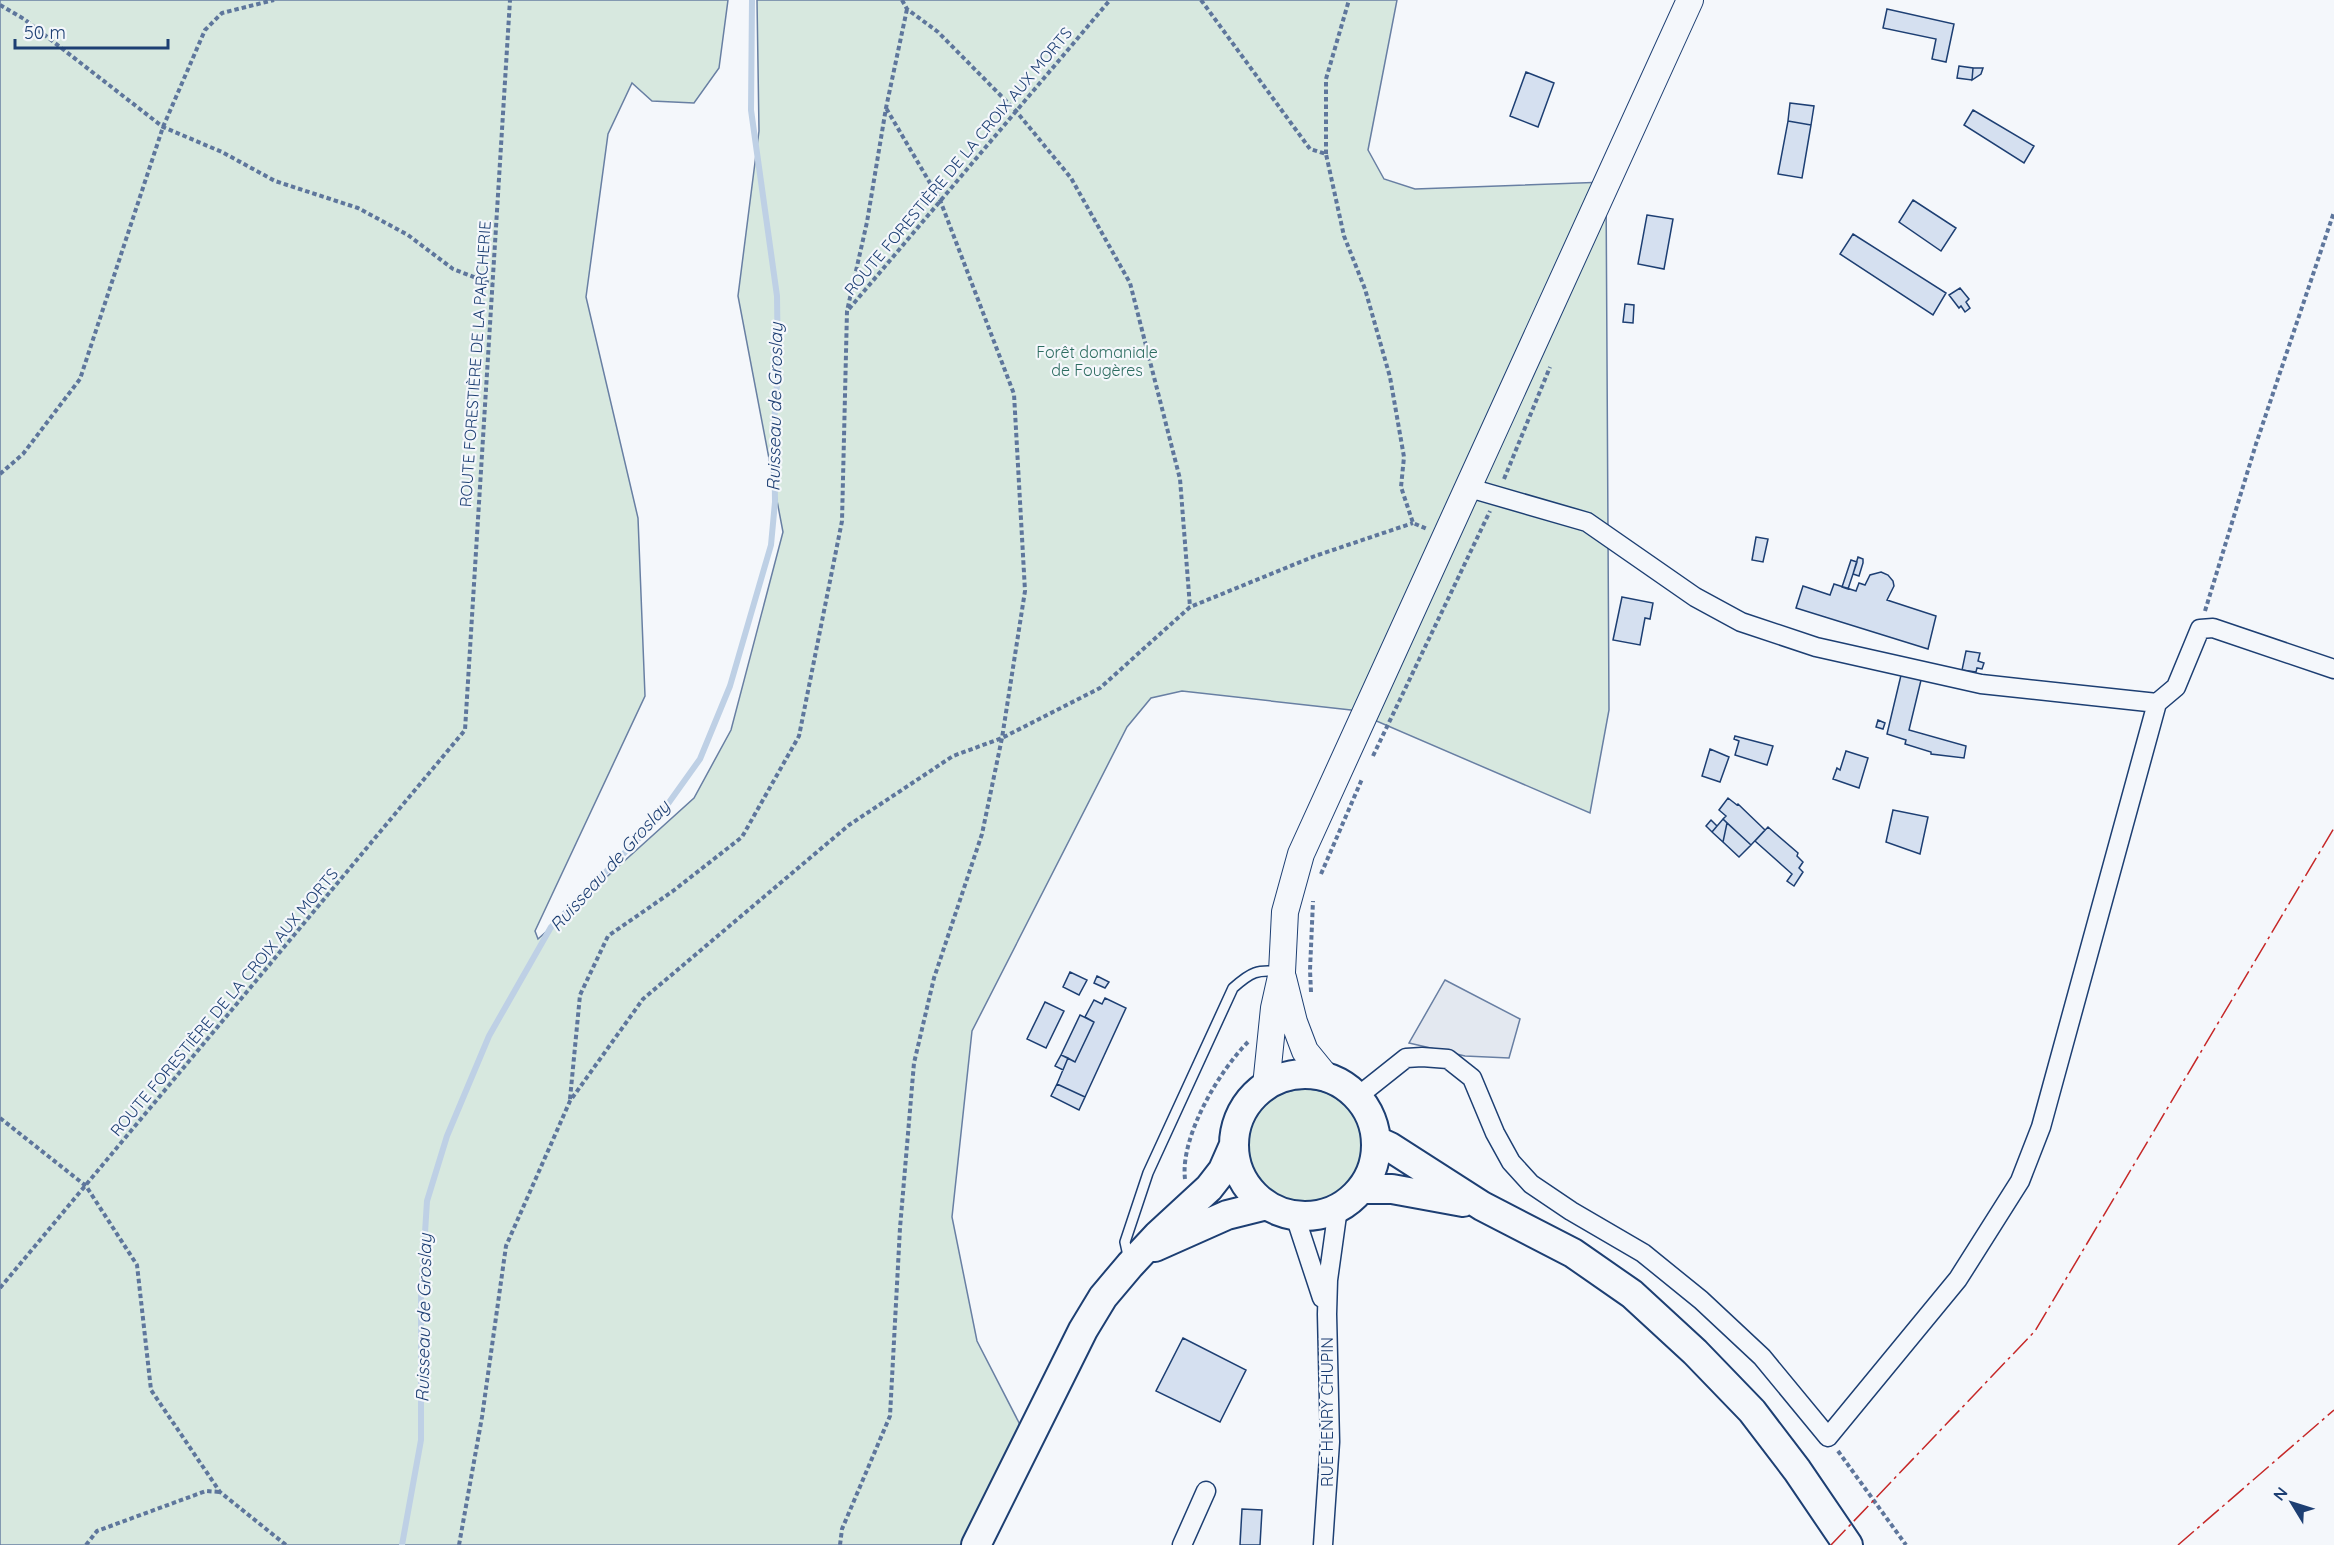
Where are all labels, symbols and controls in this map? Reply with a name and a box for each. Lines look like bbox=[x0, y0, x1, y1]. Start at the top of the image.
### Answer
scale bar bbox=[15, 12, 168, 50]
text: 50 m bbox=[24, 21, 66, 44]
street label: ROUTE FORESTIÈRE DE LA CROIX AUX MORTS bbox=[840, 23, 1076, 299]
street label: ROUTE FORESTIÈRE DE LA PARCHERIE bbox=[455, 220, 495, 508]
water label: Ruisseau de Groslay bbox=[762, 321, 788, 491]
park label: Forêt domaniale de Fougères bbox=[1036, 342, 1158, 380]
water label: Ruisseau de Groslay bbox=[545, 794, 676, 936]
street label: ROUTE FORESTIÈRE DE LA CROIX AUX MORTS bbox=[106, 864, 342, 1140]
water label: Ruisseau de Groslay bbox=[411, 1232, 437, 1402]
street label: RUE HENRY CHUPIN bbox=[1317, 1337, 1337, 1487]
north arrow bbox=[2262, 1473, 2322, 1533]
text: N bbox=[2269, 1483, 2292, 1505]

